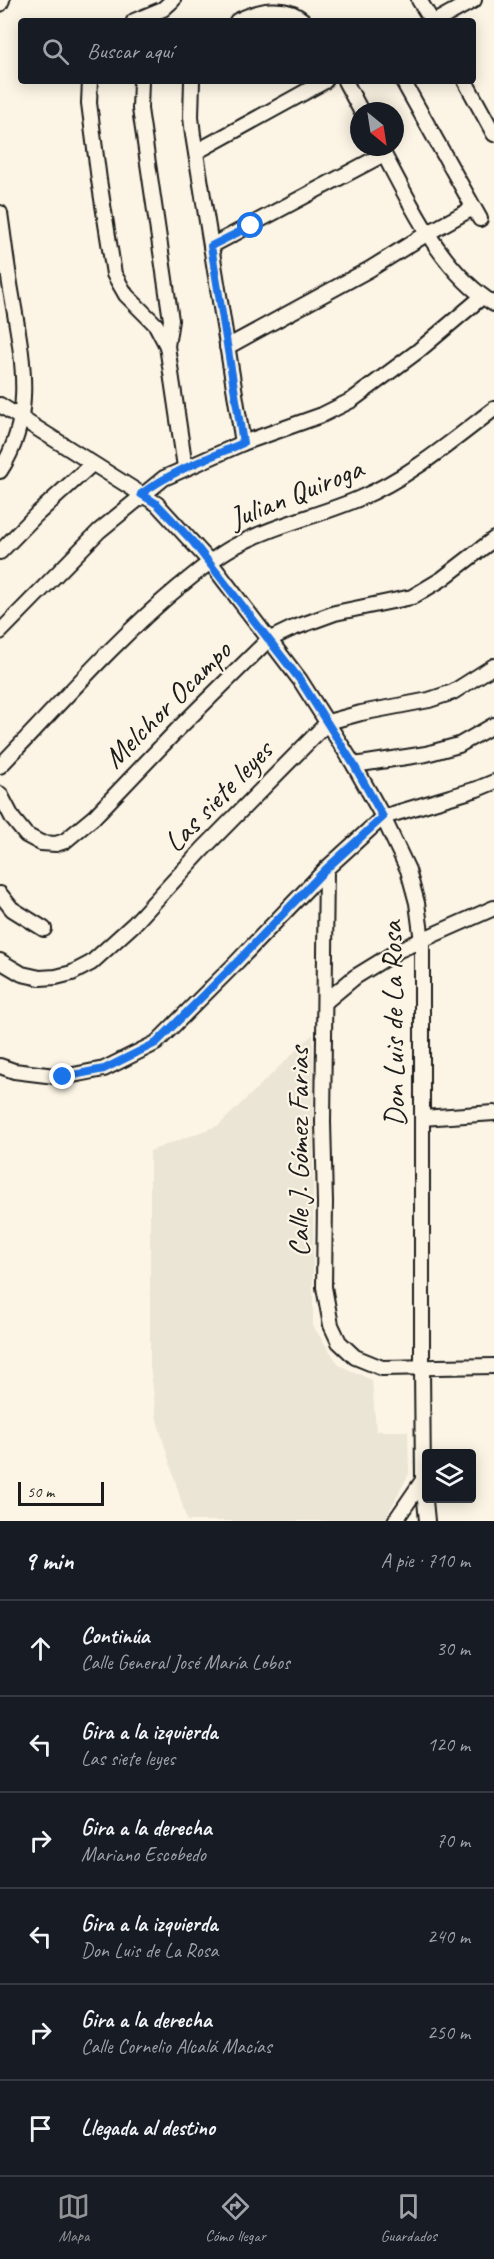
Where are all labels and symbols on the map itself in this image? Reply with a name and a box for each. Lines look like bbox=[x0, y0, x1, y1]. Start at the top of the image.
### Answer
north arrow bbox=[350, 102, 404, 156]
route start bbox=[237, 212, 263, 238]
street label: Julian Quiroga bbox=[222, 448, 370, 538]
street label: Melchor Ocampo bbox=[95, 631, 240, 776]
street label: Las siete leyes bbox=[155, 730, 283, 860]
street label: Don Luis de La Rosa bbox=[372, 919, 414, 1127]
street label: Calle J. Gómez Farias bbox=[279, 1044, 317, 1257]
route end bbox=[49, 1063, 75, 1089]
scale bar bbox=[18, 1479, 104, 1506]

